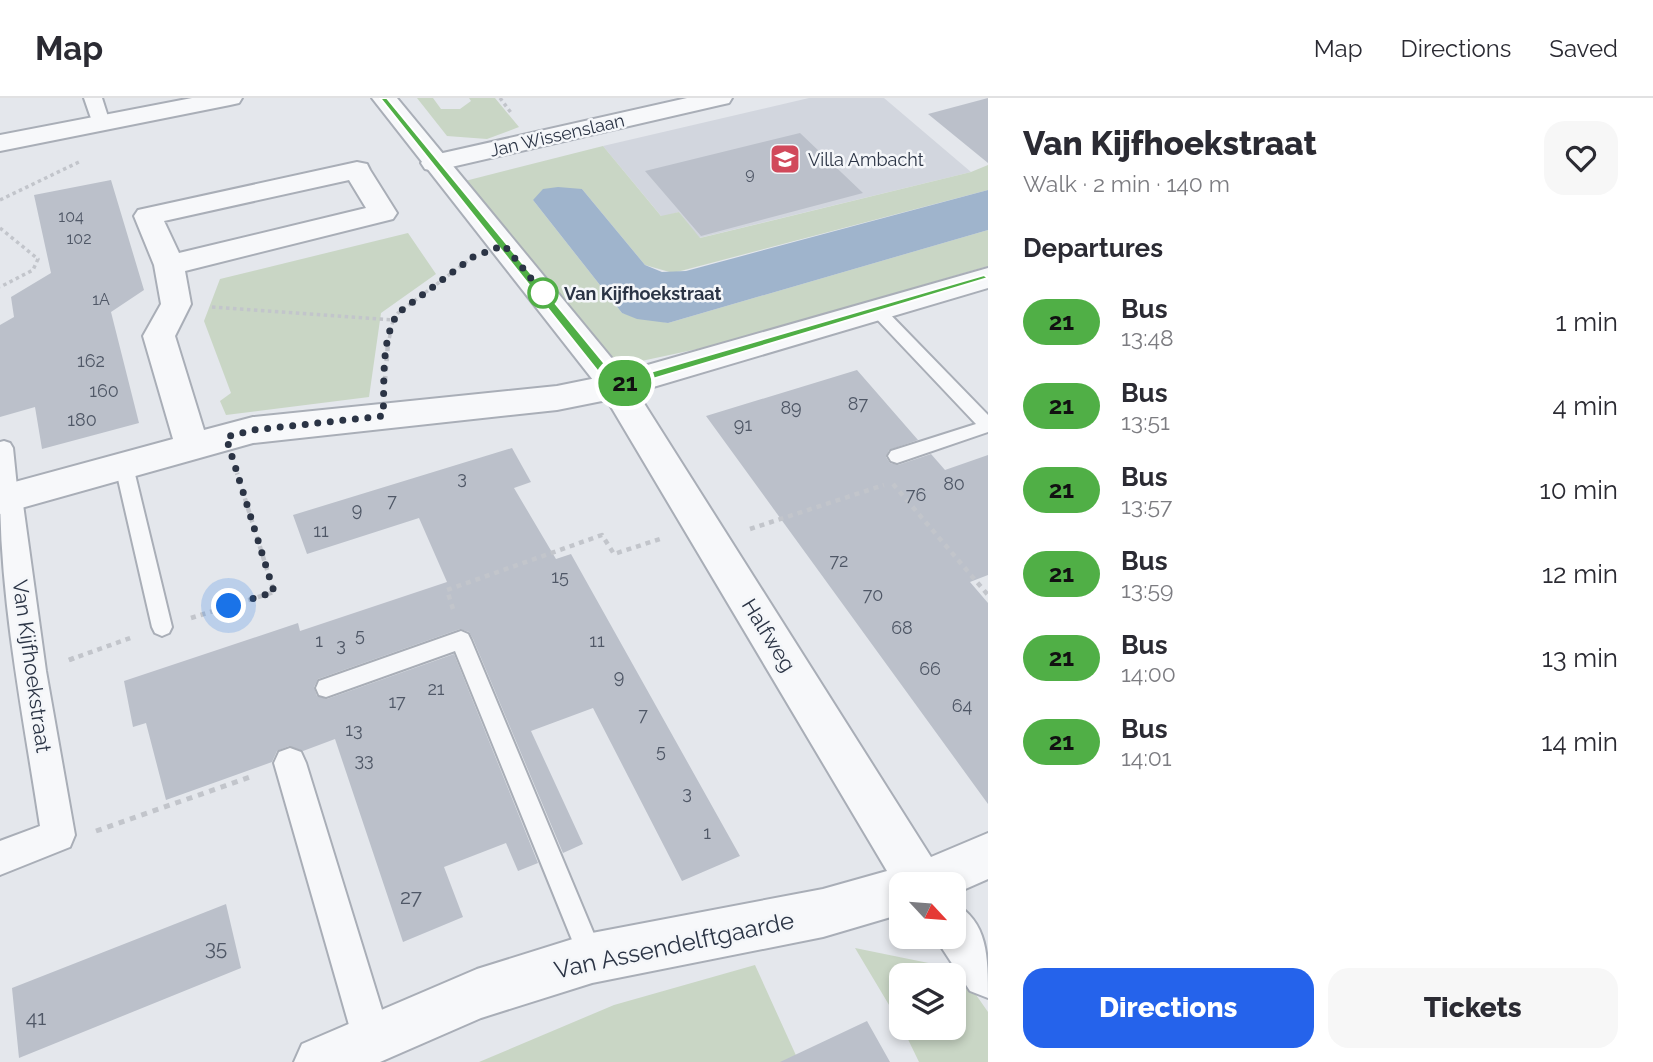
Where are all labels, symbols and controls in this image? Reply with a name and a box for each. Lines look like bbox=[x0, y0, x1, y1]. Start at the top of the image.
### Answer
text: Map bbox=[35, 29, 103, 68]
text: Map bbox=[1314, 34, 1363, 63]
text: Directions bbox=[1401, 34, 1511, 63]
text: Saved bbox=[1549, 34, 1618, 63]
street label: Jan Wissenslaan bbox=[488, 109, 626, 161]
button: heart bbox=[1544, 121, 1618, 195]
text: Van Kijfhoekstraat bbox=[1023, 124, 1317, 163]
school or university icon: Villa Ambacht bbox=[768, 142, 802, 176]
place label: Villa Ambacht bbox=[808, 149, 924, 170]
house number: 9 bbox=[745, 164, 755, 183]
text: Walk · 2 min · 140 m bbox=[1023, 170, 1230, 197]
house number: 104 bbox=[58, 207, 84, 226]
house number: 102 bbox=[67, 229, 91, 248]
text: Departures bbox=[1023, 233, 1163, 263]
marker: Van Kijfhoekstraat bbox=[528, 278, 558, 308]
place label: Van Kijfhoekstraat bbox=[564, 283, 721, 304]
house number: 1A bbox=[92, 290, 110, 309]
text: Bus bbox=[1121, 294, 1168, 324]
text: 21 bbox=[1049, 307, 1074, 336]
text: 1 min bbox=[1556, 307, 1618, 337]
text: 13:48 bbox=[1121, 324, 1174, 351]
house number: 162 bbox=[77, 350, 105, 371]
line badge: 21 bbox=[594, 360, 656, 406]
text: 21 bbox=[612, 368, 638, 397]
text: Bus bbox=[1121, 378, 1168, 408]
house number: 160 bbox=[89, 380, 119, 401]
text: 21 bbox=[1049, 391, 1074, 420]
text: 4 min bbox=[1552, 391, 1618, 421]
house number: 87 bbox=[848, 393, 869, 414]
house number: 89 bbox=[780, 397, 802, 418]
text: 13:51 bbox=[1121, 408, 1170, 435]
house number: 180 bbox=[67, 409, 97, 430]
house number: 91 bbox=[734, 414, 752, 435]
text: Bus bbox=[1121, 462, 1168, 492]
house number: 3 bbox=[457, 467, 467, 488]
house number: 80 bbox=[943, 473, 965, 494]
text: 21 bbox=[1049, 475, 1074, 504]
text: 10 min bbox=[1540, 475, 1618, 505]
house number: 76 bbox=[906, 484, 926, 505]
house number: 7 bbox=[387, 490, 397, 511]
text: 13:57 bbox=[1121, 492, 1172, 519]
house number: 9 bbox=[352, 499, 362, 520]
house number: 11 bbox=[313, 520, 329, 541]
text: Bus bbox=[1121, 546, 1168, 576]
house number: 72 bbox=[829, 550, 849, 571]
text: 21 bbox=[1049, 559, 1074, 588]
text: 12 min bbox=[1542, 559, 1618, 589]
house number: 15 bbox=[551, 566, 569, 587]
text: 13:59 bbox=[1121, 576, 1173, 603]
street label: Van Kijfhoekstraat bbox=[7, 578, 57, 754]
house number: 70 bbox=[863, 584, 883, 605]
your location bbox=[211, 588, 246, 623]
street label: Halfweg bbox=[737, 594, 801, 676]
house number: 68 bbox=[891, 617, 913, 638]
house number: 5 bbox=[355, 624, 365, 645]
house number: 1 bbox=[315, 630, 323, 651]
house number: 11 bbox=[589, 630, 605, 651]
text: Bus bbox=[1121, 630, 1168, 660]
house number: 3 bbox=[336, 634, 346, 655]
text: 21 bbox=[1049, 643, 1074, 672]
text: 13 min bbox=[1542, 643, 1618, 673]
house number: 66 bbox=[919, 658, 941, 679]
text: 14:00 bbox=[1121, 660, 1176, 687]
house number: 9 bbox=[614, 666, 624, 687]
house number: 21 bbox=[427, 678, 445, 699]
house number: 17 bbox=[388, 691, 406, 712]
house number: 64 bbox=[952, 695, 973, 716]
house number: 7 bbox=[638, 704, 648, 725]
text: Bus bbox=[1121, 714, 1168, 744]
house number: 13 bbox=[345, 719, 363, 740]
text: 21 bbox=[1049, 727, 1074, 756]
text: 14 min bbox=[1541, 727, 1618, 757]
house number: 5 bbox=[656, 740, 666, 761]
text: 14:01 bbox=[1121, 744, 1172, 771]
house number: 33 bbox=[354, 749, 374, 770]
house number: 3 bbox=[682, 782, 692, 803]
house number: 1 bbox=[703, 822, 711, 843]
north arrow bbox=[889, 872, 966, 948]
map controls bbox=[889, 872, 966, 1040]
house number: 27 bbox=[400, 884, 423, 909]
street label: Van Assendelftgaarde bbox=[552, 905, 796, 985]
house number: 35 bbox=[205, 935, 227, 960]
button: layers bbox=[889, 963, 966, 1040]
button: Directions bbox=[1023, 968, 1314, 1048]
button: Tickets bbox=[1328, 968, 1618, 1048]
house number: 41 bbox=[26, 1005, 46, 1030]

